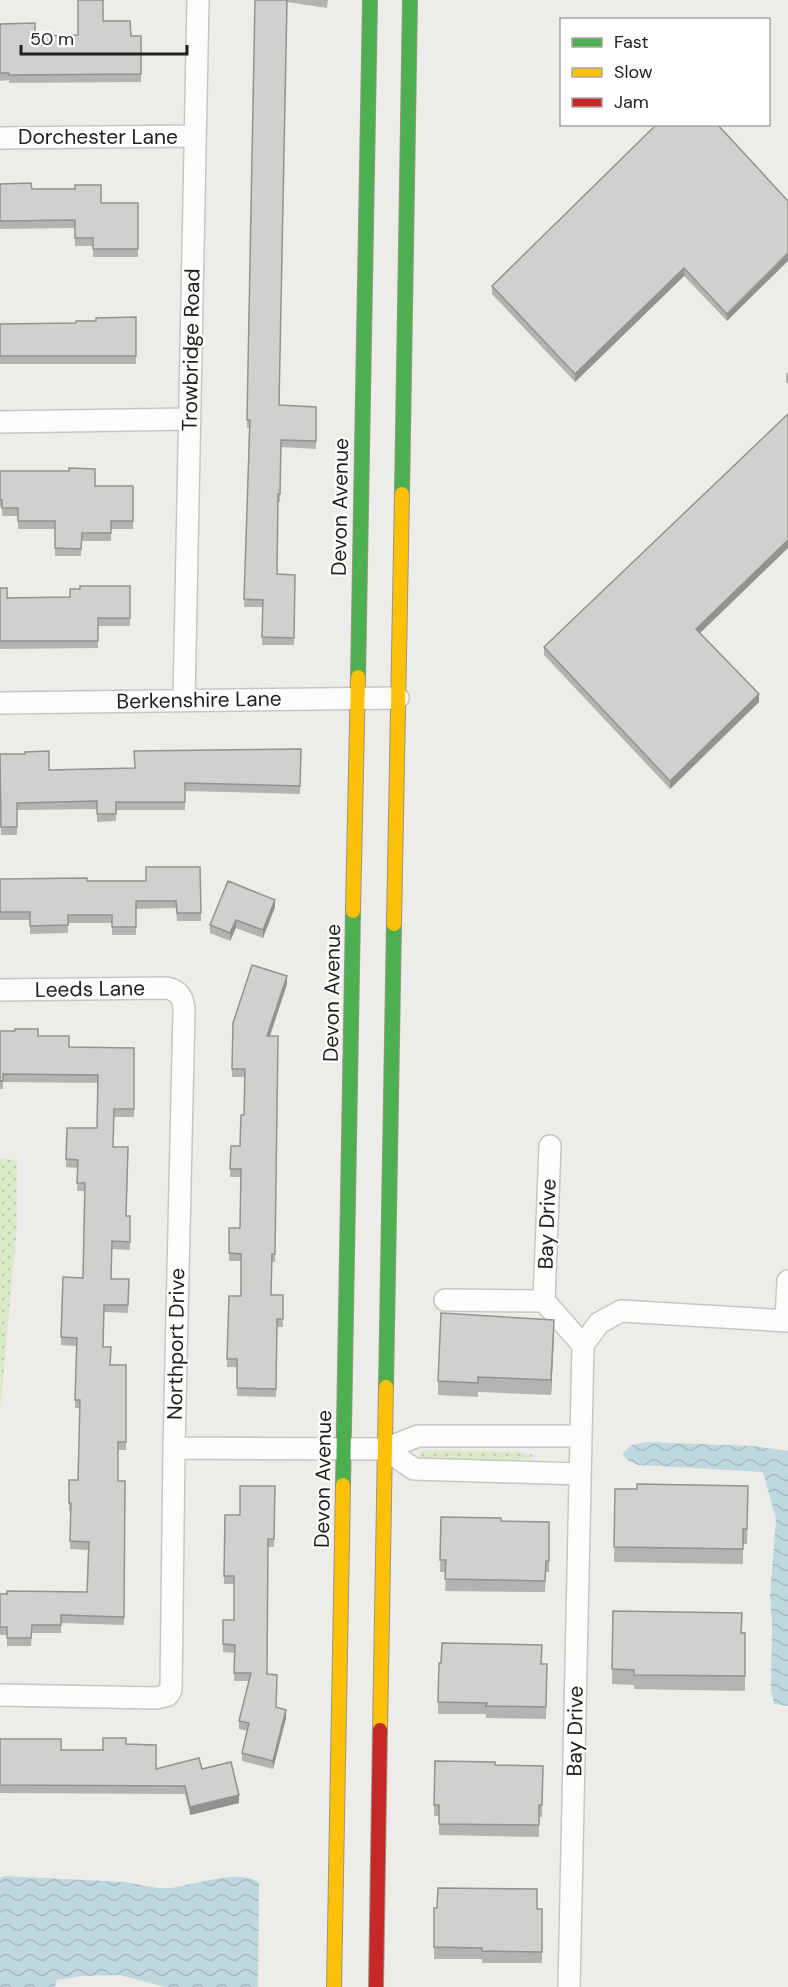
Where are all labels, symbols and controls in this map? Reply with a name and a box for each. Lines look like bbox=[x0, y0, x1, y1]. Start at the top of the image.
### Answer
scale bar bbox=[21, 18, 188, 56]
legend bbox=[560, 18, 770, 126]
text: 50 m bbox=[30, 27, 74, 51]
text: Fast bbox=[614, 30, 649, 54]
text: Slow bbox=[614, 60, 653, 84]
text: Jam bbox=[614, 90, 649, 114]
street label: Dorchester Lane bbox=[18, 123, 178, 151]
street label: Trowbridge Road bbox=[176, 268, 206, 432]
street label: Devon Avenue bbox=[325, 438, 355, 576]
street label: Berkenshire Lane bbox=[116, 685, 282, 715]
street label: Devon Avenue bbox=[317, 924, 347, 1062]
street label: Leeds Lane bbox=[35, 974, 145, 1004]
street label: Bay Drive bbox=[531, 1178, 563, 1270]
street label: Northport Drive bbox=[161, 1268, 191, 1420]
street label: Devon Avenue bbox=[308, 1410, 338, 1548]
street label: Bay Drive bbox=[560, 1685, 590, 1777]

